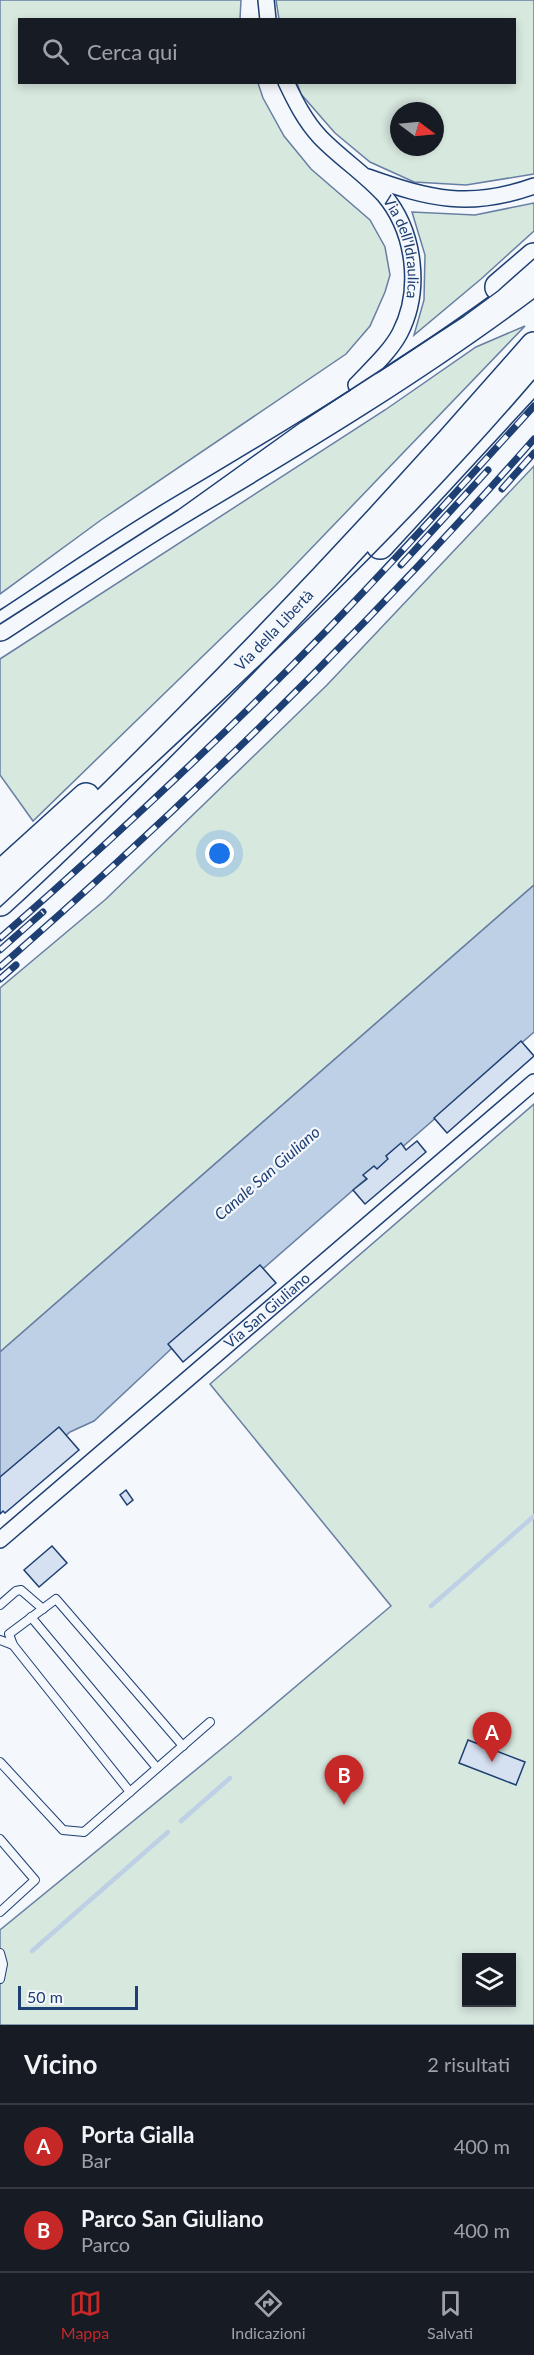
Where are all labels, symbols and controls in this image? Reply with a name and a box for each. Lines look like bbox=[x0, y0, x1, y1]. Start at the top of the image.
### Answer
search box bbox=[18, 18, 516, 84]
icon: search bbox=[39, 35, 72, 68]
text: Cerca qui bbox=[87, 38, 178, 65]
north arrow bbox=[390, 102, 444, 156]
street label: Via dell'Idraulica bbox=[380, 192, 423, 300]
street label: Via della Libertà bbox=[230, 585, 317, 674]
your location bbox=[205, 839, 234, 868]
water label: Canale San Giuliano bbox=[210, 1122, 323, 1224]
street label: Via San Giuliano bbox=[220, 1268, 313, 1352]
pin: A bbox=[472, 1712, 512, 1762]
pin: B bbox=[324, 1756, 364, 1805]
map controls bbox=[462, 1953, 516, 2007]
button: layers bbox=[462, 1953, 516, 2007]
scale bar bbox=[18, 1983, 138, 2010]
text: 50 m bbox=[27, 1987, 63, 2006]
text: Vicino bbox=[24, 2048, 97, 2080]
text: 2 risultati bbox=[427, 2052, 510, 2076]
text: Porta Gialla bbox=[81, 2121, 194, 2148]
text: A bbox=[37, 2134, 50, 2158]
text: 400 m bbox=[454, 2134, 510, 2158]
text: Bar bbox=[81, 2148, 111, 2172]
text: Parco San Giuliano bbox=[81, 2205, 264, 2232]
text: B bbox=[37, 2218, 50, 2242]
text: 400 m bbox=[454, 2218, 510, 2242]
text: Parco bbox=[81, 2232, 130, 2256]
tab: Mappa bbox=[61, 2287, 109, 2342]
tab: Indicazioni bbox=[231, 2287, 305, 2342]
tab: Salvati bbox=[427, 2287, 473, 2342]

